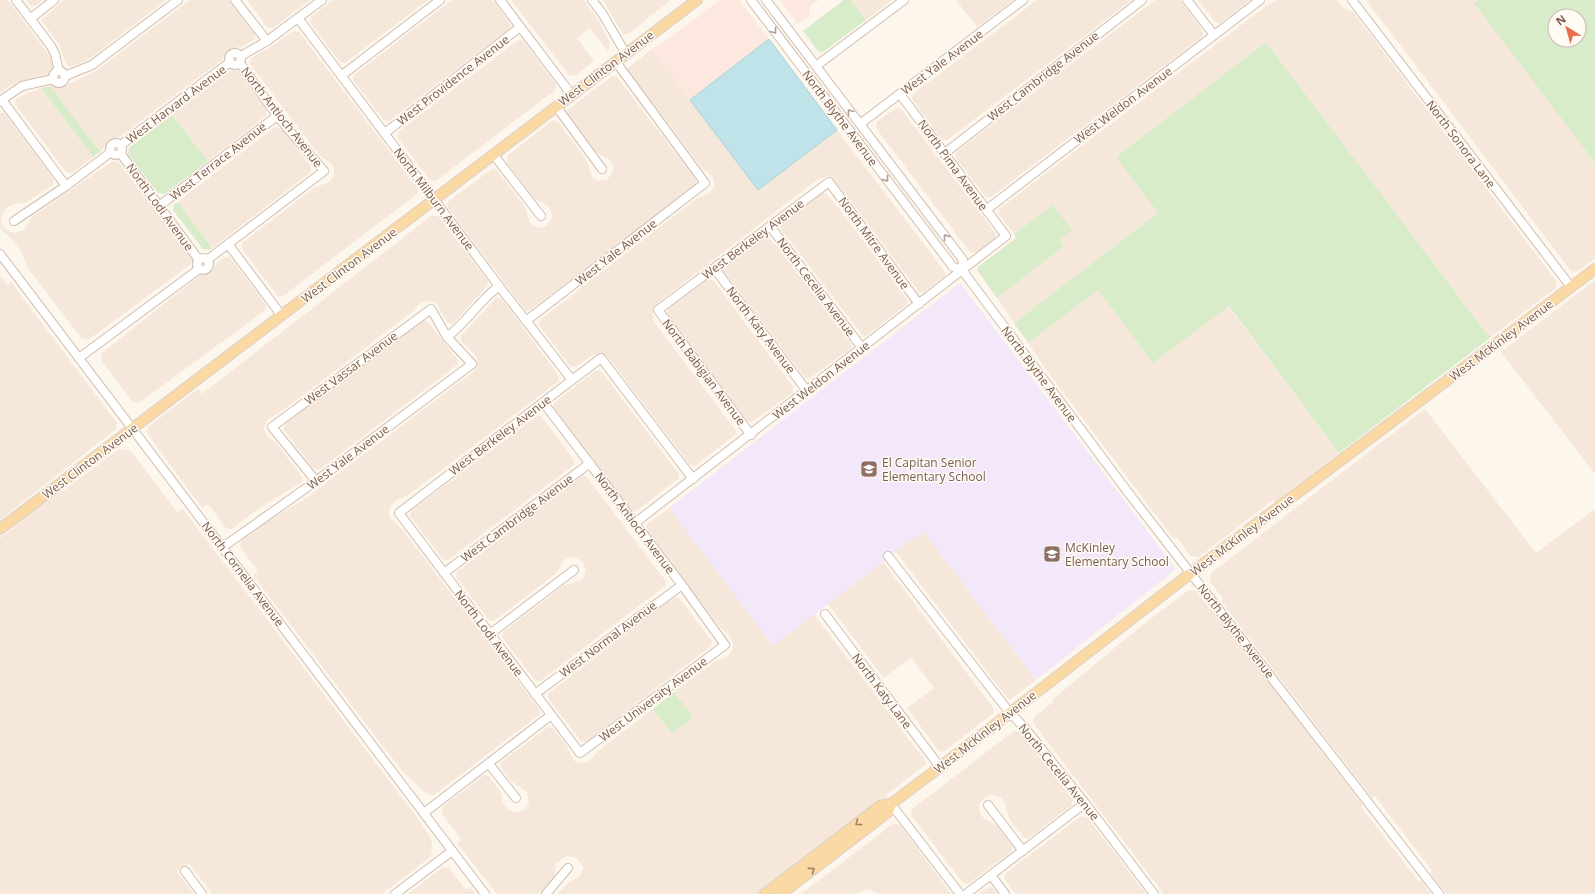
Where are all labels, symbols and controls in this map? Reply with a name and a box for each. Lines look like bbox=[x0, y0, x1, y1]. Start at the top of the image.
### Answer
north arrow bbox=[1547, 8, 1587, 48]
text: N bbox=[1553, 11, 1569, 28]
street label: West Yale Avenue bbox=[897, 25, 987, 99]
street label: West Clinton Avenue bbox=[555, 26, 658, 110]
one-way arrow bbox=[769, 27, 776, 34]
street label: West Cambridge Avenue bbox=[984, 27, 1102, 125]
street label: West Providence Avenue bbox=[393, 31, 513, 129]
street label: West Harvard Avenue bbox=[123, 61, 230, 147]
street label: West Weldon Avenue bbox=[1071, 62, 1176, 147]
street label: North Antioch Avenue bbox=[237, 63, 327, 171]
street label: North Blythe Avenue bbox=[798, 67, 882, 170]
street label: North Sonora Lane bbox=[1422, 97, 1500, 192]
one-way arrow bbox=[848, 109, 855, 116]
street label: North Pima Avenue bbox=[914, 116, 992, 214]
street label: West Terrace Avenue bbox=[166, 118, 270, 204]
street label: North Milburn Avenue bbox=[390, 144, 478, 254]
street label: North Lodi Avenue bbox=[122, 160, 198, 255]
one-way arrow bbox=[882, 175, 889, 182]
street label: North Mitre Avenue bbox=[835, 193, 914, 293]
street label: West Berkeley Avenue bbox=[698, 195, 808, 283]
street label: West Yale Avenue bbox=[572, 215, 660, 289]
street label: West Clinton Avenue bbox=[298, 223, 401, 307]
street label: North Cecelia Avenue bbox=[773, 234, 859, 340]
one-way arrow bbox=[944, 235, 951, 242]
street label: North Katy Avenue bbox=[723, 283, 800, 377]
street label: West McKinley Avenue bbox=[1446, 295, 1557, 385]
street label: North Babigian Avenue bbox=[658, 315, 750, 429]
street label: North Blythe Avenue bbox=[997, 323, 1081, 426]
street label: West Vassar Avenue bbox=[301, 327, 401, 409]
street label: West Weldon Avenue bbox=[769, 337, 873, 423]
street label: West Berkeley Avenue bbox=[445, 391, 555, 479]
street label: West Clinton Avenue bbox=[39, 419, 142, 503]
street label: West Yale Avenue bbox=[303, 420, 393, 494]
place label: El Capitan Senior Elementary School bbox=[882, 454, 986, 485]
school or university icon: El Capitan Senior Elementary School bbox=[859, 459, 879, 479]
street label: North Antioch Avenue bbox=[591, 469, 679, 578]
street label: West Cambridge Avenue bbox=[457, 470, 577, 566]
street label: West McKinley Avenue bbox=[1187, 490, 1298, 580]
street label: North Cornelia Avenue bbox=[198, 518, 288, 630]
place label: McKinley Elementary School bbox=[1065, 539, 1169, 570]
school or university icon: McKinley Elementary School bbox=[1042, 544, 1062, 564]
street label: North Blythe Avenue bbox=[1194, 580, 1279, 682]
street label: North Lodi Avenue bbox=[451, 586, 527, 680]
street label: West Normal Avenue bbox=[556, 597, 660, 681]
street label: North Katy Lane bbox=[848, 650, 916, 732]
street label: West University Avenue bbox=[595, 652, 711, 745]
street label: West McKinley Avenue bbox=[930, 686, 1040, 777]
street label: North Cecelia Avenue bbox=[1015, 720, 1104, 824]
one-way arrow bbox=[856, 818, 863, 825]
one-way arrow bbox=[807, 868, 814, 875]

